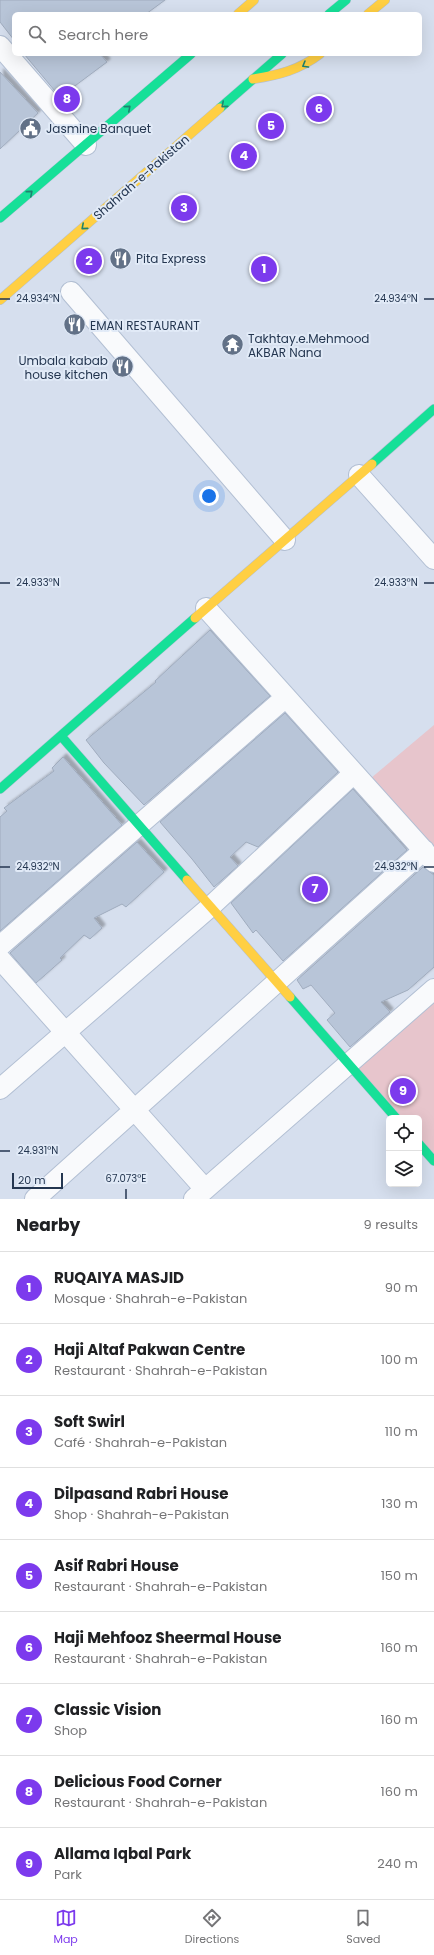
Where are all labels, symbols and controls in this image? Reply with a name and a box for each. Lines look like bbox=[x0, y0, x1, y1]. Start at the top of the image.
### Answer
search box bbox=[12, 12, 422, 56]
icon: search bbox=[26, 23, 48, 45]
text: Search here bbox=[58, 24, 148, 45]
one-way arrow bbox=[302, 60, 309, 67]
pin: 8 bbox=[54, 84, 80, 114]
pin: 6 bbox=[306, 94, 332, 124]
one-way arrow bbox=[221, 100, 228, 107]
one-way arrow bbox=[123, 105, 131, 112]
pin: 5 bbox=[258, 111, 284, 141]
public building icon: Jasmine Banquet bbox=[18, 115, 44, 141]
place label: Jasmine Banquet bbox=[46, 120, 151, 137]
street label: Shahrah-e-Pakistan bbox=[89, 131, 193, 223]
pin: 4 bbox=[231, 141, 257, 171]
one-way arrow bbox=[25, 190, 32, 197]
pin: 3 bbox=[171, 193, 197, 223]
one-way arrow bbox=[81, 222, 88, 229]
restaurant icon: Pita Express bbox=[107, 245, 133, 271]
pin: 2 bbox=[76, 246, 102, 276]
place label: Pita Express bbox=[136, 250, 206, 267]
pin: 1 bbox=[251, 254, 277, 284]
text: 24.934°N bbox=[16, 291, 60, 306]
text: 24.934°N bbox=[374, 291, 418, 306]
restaurant icon: EMAN RESTAURANT bbox=[62, 312, 88, 338]
place label: EMAN RESTAURANT bbox=[90, 317, 200, 334]
place label: Takhtay.e.Mehmood AKBAR Nana bbox=[248, 330, 369, 361]
temple icon: Takhtay.e.Mehmood AKBAR Nana bbox=[220, 332, 246, 358]
place label: Umbala kabab house kitchen bbox=[18, 352, 108, 383]
restaurant icon: Umbala kabab house kitchen bbox=[110, 354, 136, 380]
your location bbox=[199, 486, 219, 506]
text: 24.933°N bbox=[16, 575, 60, 590]
text: 24.933°N bbox=[374, 575, 418, 590]
text: 24.932°N bbox=[16, 859, 60, 874]
text: 24.932°N bbox=[374, 859, 418, 874]
pin: 7 bbox=[302, 874, 328, 904]
pin: 9 bbox=[390, 1076, 416, 1106]
map controls bbox=[386, 1115, 422, 1187]
button: locate bbox=[386, 1115, 422, 1151]
text: 24.931°N bbox=[18, 1143, 58, 1158]
button: layers bbox=[386, 1151, 422, 1187]
scale bar bbox=[12, 1171, 63, 1190]
text: 67.073°E bbox=[106, 1171, 146, 1186]
text: 20 m bbox=[18, 1172, 46, 1188]
text: Nearby bbox=[16, 1213, 80, 1237]
text: 9 results bbox=[364, 1215, 418, 1234]
text: RUQAIYA MASJID bbox=[54, 1267, 184, 1288]
text: 1 bbox=[27, 1278, 31, 1297]
text: 90 m bbox=[385, 1278, 418, 1297]
text: Mosque · Shahrah-e-Pakistan bbox=[54, 1289, 247, 1308]
text: Haji Altaf Pakwan Centre bbox=[54, 1339, 245, 1360]
text: 2 bbox=[25, 1350, 33, 1369]
text: 100 m bbox=[381, 1350, 418, 1369]
text: Restaurant · Shahrah-e-Pakistan bbox=[54, 1361, 267, 1380]
text: Soft Swirl bbox=[54, 1411, 125, 1432]
text: 3 bbox=[25, 1422, 33, 1441]
text: 110 m bbox=[385, 1422, 418, 1441]
text: Café · Shahrah-e-Pakistan bbox=[54, 1433, 227, 1452]
text: Dilpasand Rabri House bbox=[54, 1483, 229, 1504]
text: 4 bbox=[25, 1494, 33, 1513]
text: 130 m bbox=[381, 1494, 418, 1513]
text: Shop · Shahrah-e-Pakistan bbox=[54, 1505, 229, 1524]
text: Asif Rabri House bbox=[54, 1555, 179, 1576]
text: 5 bbox=[25, 1566, 33, 1585]
text: 150 m bbox=[381, 1566, 418, 1585]
text: Restaurant · Shahrah-e-Pakistan bbox=[54, 1577, 267, 1596]
text: Haji Mehfooz Sheermal House bbox=[54, 1627, 282, 1648]
text: 6 bbox=[25, 1638, 33, 1657]
text: 160 m bbox=[381, 1638, 418, 1657]
text: Restaurant · Shahrah-e-Pakistan bbox=[54, 1649, 267, 1668]
text: Classic Vision bbox=[54, 1699, 161, 1720]
text: 7 bbox=[26, 1710, 32, 1729]
text: 160 m bbox=[381, 1710, 418, 1729]
text: Shop bbox=[54, 1721, 87, 1740]
text: Delicious Food Corner bbox=[54, 1771, 222, 1792]
text: 8 bbox=[25, 1782, 33, 1801]
text: 160 m bbox=[381, 1782, 418, 1801]
text: Restaurant · Shahrah-e-Pakistan bbox=[54, 1793, 267, 1812]
text: Allama Iqbal Park bbox=[54, 1843, 191, 1864]
text: 9 bbox=[25, 1854, 33, 1873]
text: 240 m bbox=[377, 1854, 418, 1873]
text: Park bbox=[54, 1865, 82, 1884]
tab: Map bbox=[53, 1907, 78, 1948]
tab: Directions bbox=[185, 1907, 239, 1948]
tab: Saved bbox=[346, 1907, 381, 1948]

